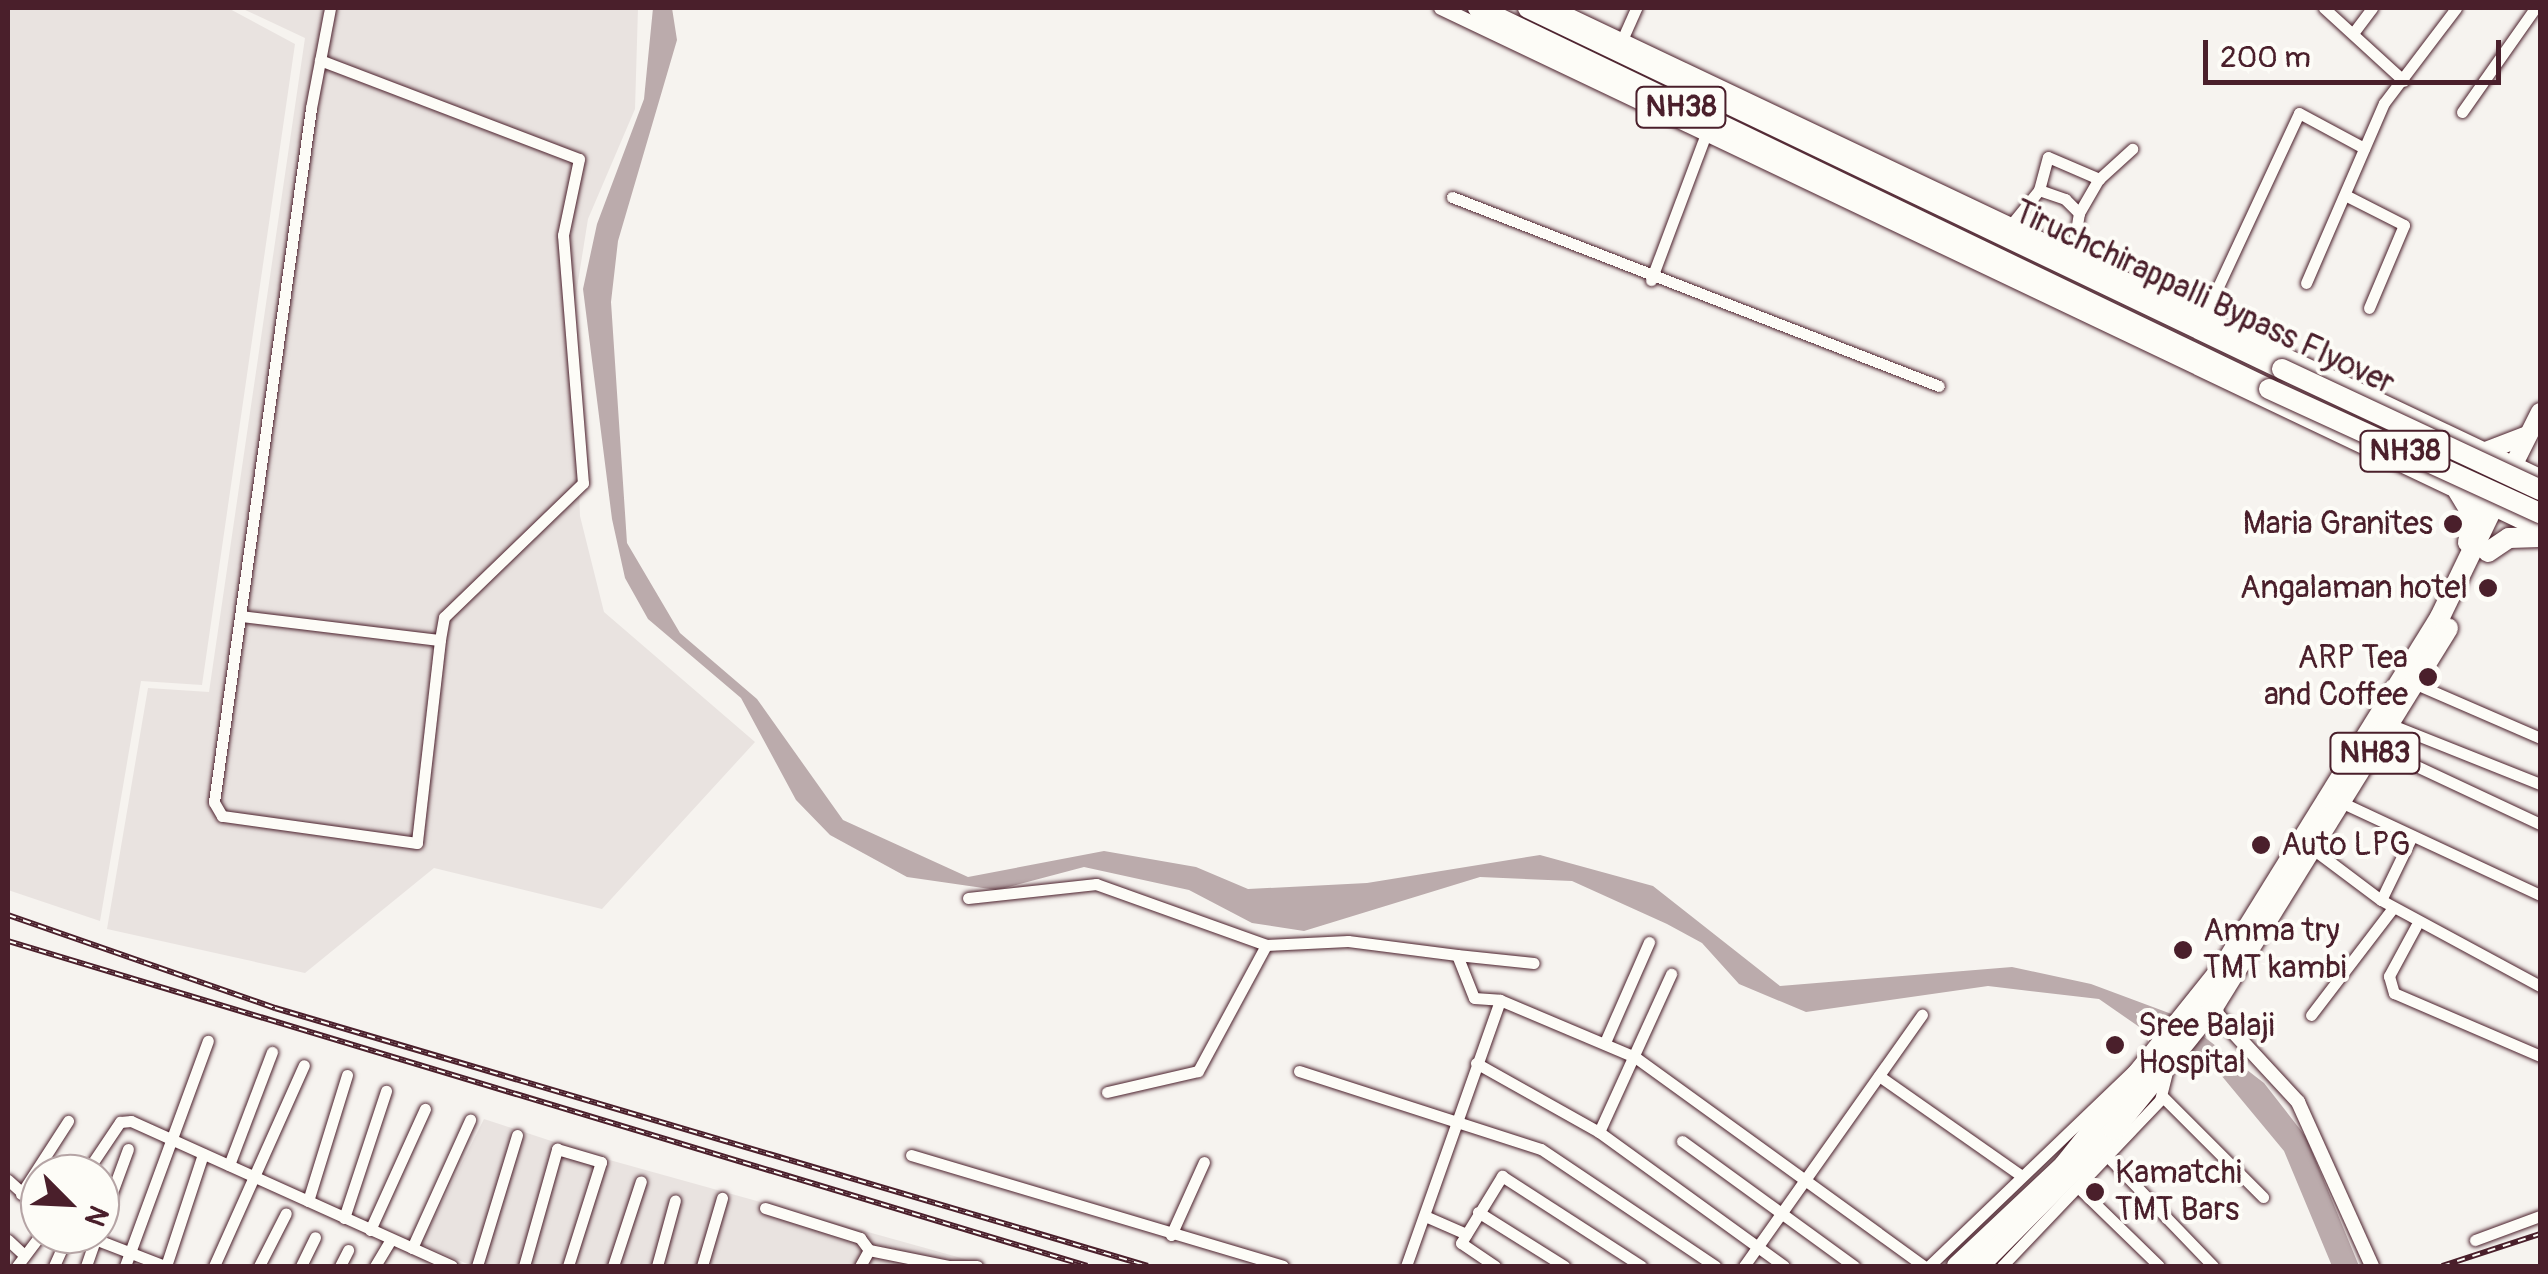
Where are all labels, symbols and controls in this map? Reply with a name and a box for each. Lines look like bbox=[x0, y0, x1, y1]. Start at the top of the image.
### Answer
scale bar bbox=[2208, 20, 2506, 82]
text: 200 m bbox=[2220, 39, 2311, 76]
road number: NH38 bbox=[1634, 82, 1728, 132]
street label: Tiruchchirappalli Bypass Flyover bbox=[2008, 193, 2400, 403]
road number: NH38 bbox=[2358, 426, 2452, 476]
place label: Maria Granites bbox=[2243, 505, 2433, 543]
marker: Maria Granites bbox=[2442, 513, 2464, 535]
place label: Angalaman hotel bbox=[2240, 569, 2468, 607]
marker: Angalaman hotel bbox=[2477, 577, 2499, 599]
place label: ARP Tea and Coffee bbox=[2264, 640, 2408, 715]
marker: ARP Tea and Coffee bbox=[2417, 666, 2439, 688]
road number: NH83 bbox=[2328, 728, 2422, 778]
place label: Auto LPG bbox=[2281, 826, 2411, 864]
marker: Auto LPG bbox=[2250, 834, 2272, 856]
place label: Amma try TMT kambi bbox=[2203, 913, 2347, 988]
marker: Amma try TMT kambi bbox=[2172, 939, 2194, 961]
place label: Sree Balaji Hospital bbox=[2138, 1008, 2274, 1083]
marker: Sree Balaji Hospital bbox=[2102, 1032, 2128, 1058]
north arrow bbox=[20, 1154, 120, 1254]
place label: Kamatchi TMT Bars bbox=[2115, 1155, 2242, 1230]
marker: Kamatchi TMT Bars bbox=[2084, 1181, 2106, 1203]
text: N bbox=[76, 1200, 116, 1231]

